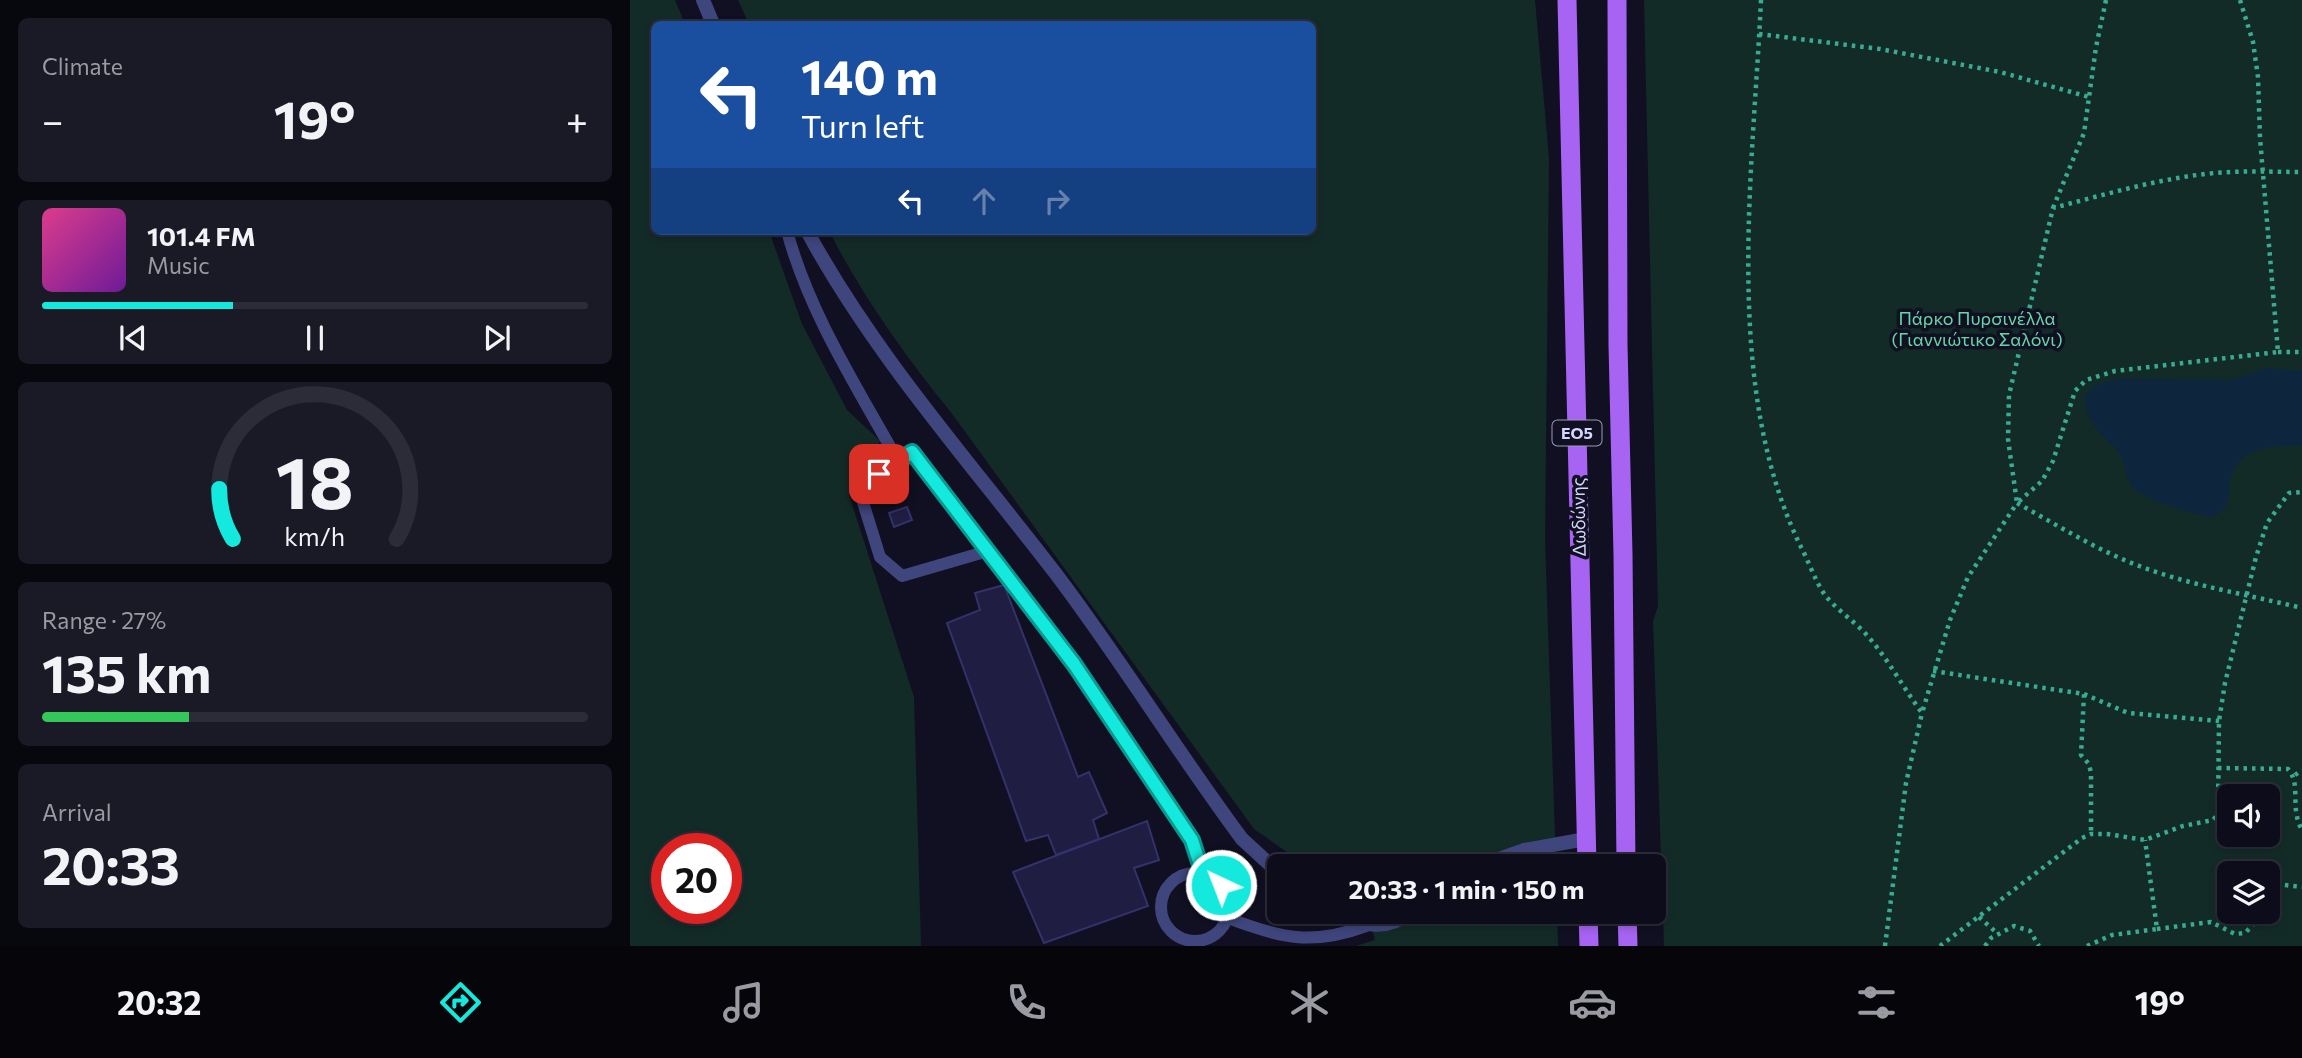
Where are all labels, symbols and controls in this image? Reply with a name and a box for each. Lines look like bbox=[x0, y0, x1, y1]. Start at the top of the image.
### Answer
text: 140 m bbox=[801, 45, 938, 105]
icon: left bbox=[686, 49, 777, 140]
text: Climate bbox=[42, 52, 123, 80]
text: 19° bbox=[274, 86, 355, 150]
text: − bbox=[42, 96, 64, 143]
text: + bbox=[566, 96, 588, 143]
text: Turn left bbox=[801, 105, 925, 145]
icon: left bbox=[892, 182, 930, 220]
icon: ahead bbox=[965, 182, 1003, 220]
icon: right bbox=[1038, 182, 1076, 220]
text: 101.4 FM bbox=[147, 220, 255, 251]
text: Music bbox=[147, 251, 210, 279]
park label: Πάρκο Πυρσινέλλα (Γιαννιώτικο Σαλόνι) bbox=[1891, 307, 2063, 350]
icon: previous bbox=[114, 319, 152, 357]
icon: pause bbox=[296, 319, 334, 357]
icon: next bbox=[478, 319, 516, 357]
road number: ΕΟ5 bbox=[1552, 420, 1602, 446]
text: 18 bbox=[276, 435, 354, 524]
pin bbox=[849, 444, 909, 504]
icon: arrive bbox=[860, 455, 898, 493]
street label: Δωδώνης bbox=[1566, 477, 1590, 557]
text: km/h bbox=[285, 521, 345, 551]
text: Range · 27% bbox=[42, 606, 166, 634]
text: 135 km bbox=[42, 640, 211, 704]
map controls bbox=[2217, 784, 2280, 924]
button: sound bbox=[2217, 784, 2280, 847]
text: Arrival bbox=[42, 798, 112, 826]
text: 20:33 bbox=[42, 832, 180, 896]
speed limit sign: 20 bbox=[651, 833, 742, 924]
position arrow bbox=[1184, 848, 1258, 922]
button: layers bbox=[2217, 861, 2280, 924]
text: 20:33 · 1 min · 150 m bbox=[1348, 873, 1585, 904]
icon: directions bbox=[436, 978, 485, 1027]
icon: music bbox=[719, 978, 768, 1027]
icon: phone bbox=[1002, 978, 1051, 1027]
icon: climate bbox=[1285, 978, 1334, 1027]
icon: car bbox=[1568, 978, 1617, 1027]
icon: filters bbox=[1852, 978, 1901, 1027]
text: 20:32 bbox=[117, 982, 201, 1022]
text: 19° bbox=[2135, 982, 2185, 1022]

